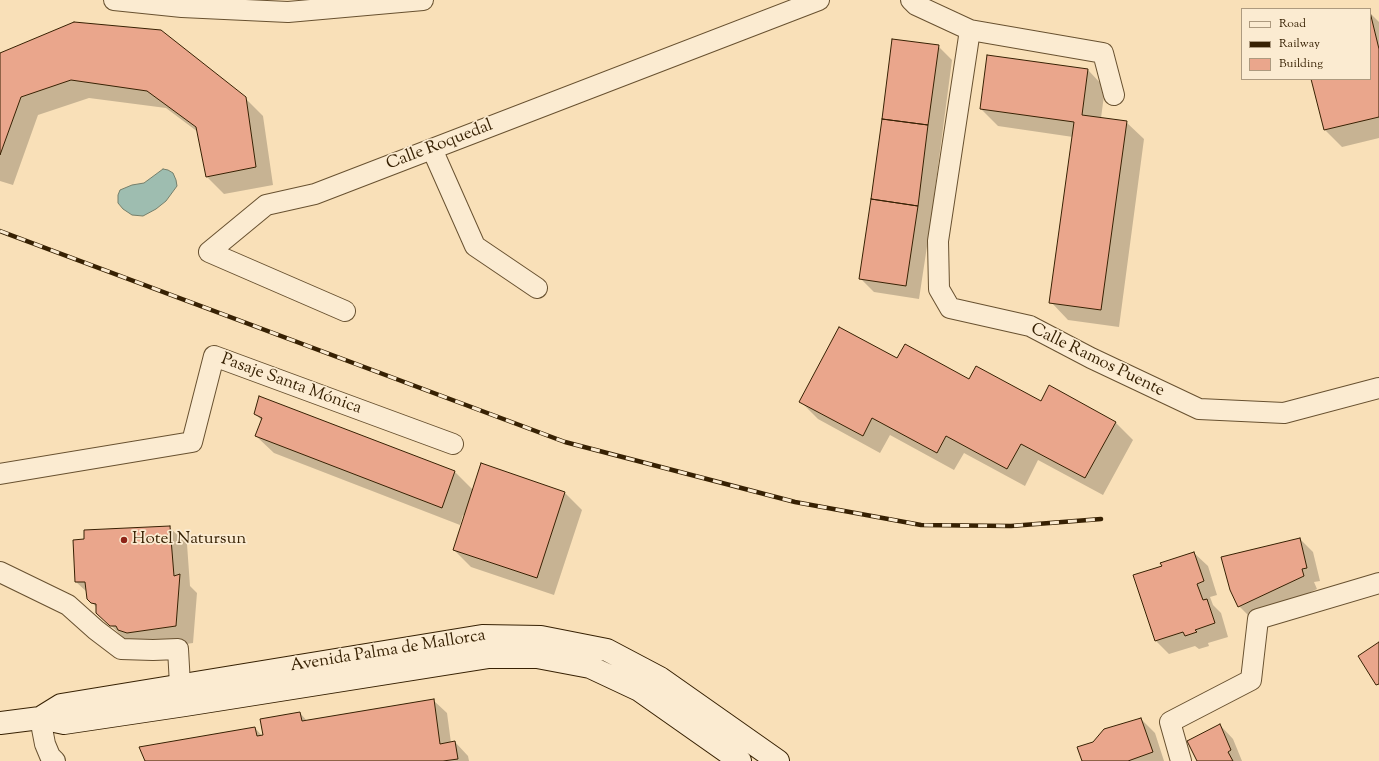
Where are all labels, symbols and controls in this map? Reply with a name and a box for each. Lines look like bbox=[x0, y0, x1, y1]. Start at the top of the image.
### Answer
legend bbox=[1241, 8, 1371, 80]
text: Road bbox=[1279, 15, 1306, 33]
text: Railway bbox=[1279, 35, 1320, 53]
text: Building bbox=[1279, 55, 1323, 73]
street label: Calle Roquedal bbox=[384, 116, 496, 176]
street label: Calle Ramos Puente bbox=[1027, 320, 1167, 402]
street label: Pasaje Santa Mónica bbox=[218, 350, 364, 420]
place label: Hotel Natursun bbox=[132, 530, 246, 550]
marker: Hotel Natursun bbox=[119, 535, 129, 545]
street label: Avenida Palma de Mallorca bbox=[289, 626, 487, 678]

